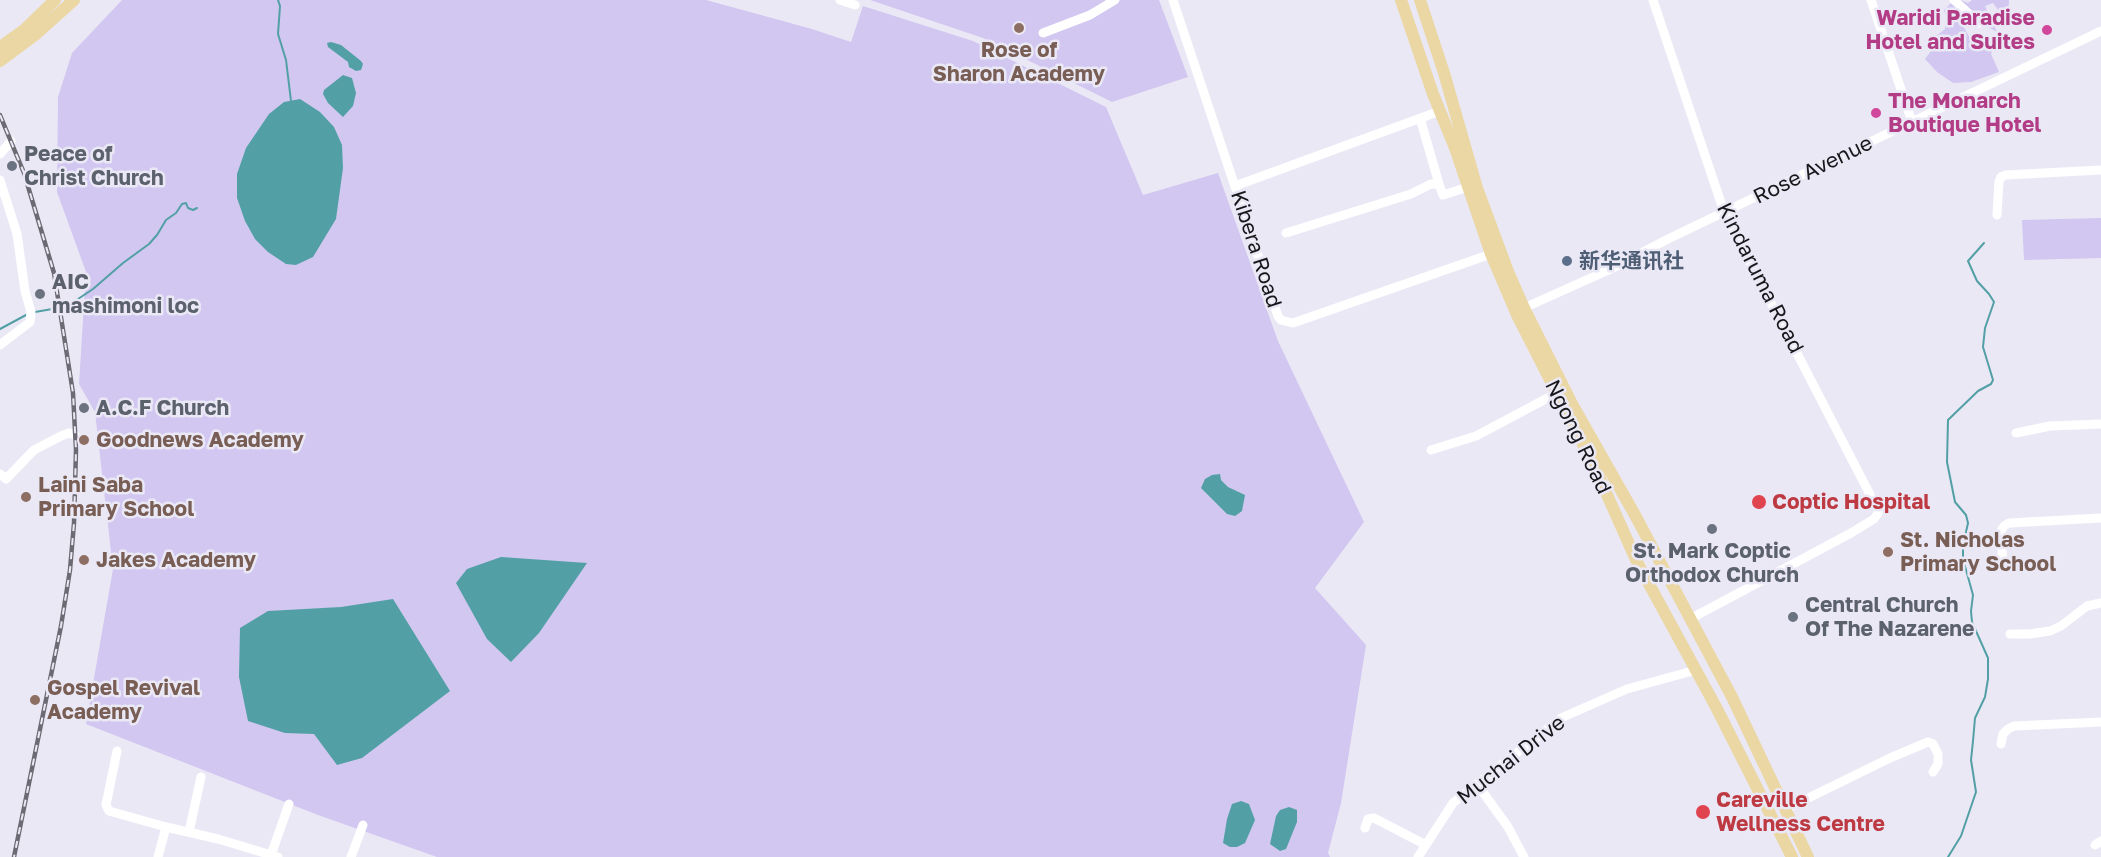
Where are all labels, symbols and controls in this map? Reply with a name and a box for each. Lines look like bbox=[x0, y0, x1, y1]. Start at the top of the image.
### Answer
place label: Waridi Paradise Hotel and Suites bbox=[1866, 5, 2035, 55]
marker: Rose of Sharon Academy bbox=[1012, 21, 1026, 35]
marker: Waridi Paradise Hotel and Suites bbox=[2040, 23, 2054, 37]
place label: Rose of Sharon Academy bbox=[933, 37, 1105, 87]
place label: The Monarch Boutique Hotel bbox=[1888, 88, 2041, 138]
marker: The Monarch Boutique Hotel bbox=[1869, 106, 1883, 120]
street label: Rose Avenue bbox=[1749, 130, 1877, 210]
place label: Peace of Christ Church bbox=[24, 141, 164, 191]
marker: Peace of Christ Church bbox=[5, 159, 19, 173]
street label: Kibera Road bbox=[1225, 187, 1287, 311]
street label: Kindaruma Road bbox=[1711, 198, 1809, 358]
place label: 新华通讯社 bbox=[1579, 248, 1684, 274]
marker: 新华通讯社 bbox=[1560, 254, 1574, 268]
place label: AIC mashimoni loc bbox=[52, 269, 199, 319]
marker: AIC mashimoni loc bbox=[33, 287, 47, 301]
street label: Ngong Road bbox=[1539, 376, 1617, 498]
place label: A.C.F Church bbox=[96, 395, 229, 421]
marker: A.C.F Church bbox=[77, 401, 91, 415]
place label: Goodnews Academy bbox=[96, 427, 304, 453]
marker: Goodnews Academy bbox=[77, 433, 91, 447]
place label: Laini Saba Primary School bbox=[38, 472, 194, 522]
place label: Coptic Hospital bbox=[1772, 489, 1930, 515]
marker: Laini Saba Primary School bbox=[19, 490, 33, 504]
marker: Coptic Hospital bbox=[1750, 493, 1768, 511]
marker: St. Mark Coptic Orthodox Church bbox=[1705, 522, 1719, 536]
place label: St. Nicholas Primary School bbox=[1900, 527, 2056, 577]
place label: St. Mark Coptic Orthodox Church bbox=[1625, 538, 1799, 588]
marker: St. Nicholas Primary School bbox=[1881, 545, 1895, 559]
place label: Jakes Academy bbox=[96, 547, 256, 573]
marker: Jakes Academy bbox=[77, 553, 91, 567]
place label: Central Church Of The Nazarene bbox=[1805, 592, 1974, 642]
marker: Central Church Of The Nazarene bbox=[1786, 610, 1800, 624]
place label: Gospel Revival Academy bbox=[47, 675, 200, 725]
marker: Gospel Revival Academy bbox=[28, 693, 42, 707]
street label: Muchai Drive bbox=[1452, 710, 1570, 810]
place label: Careville Wellness Centre bbox=[1716, 787, 1885, 837]
marker: Careville Wellness Centre bbox=[1694, 803, 1712, 821]

